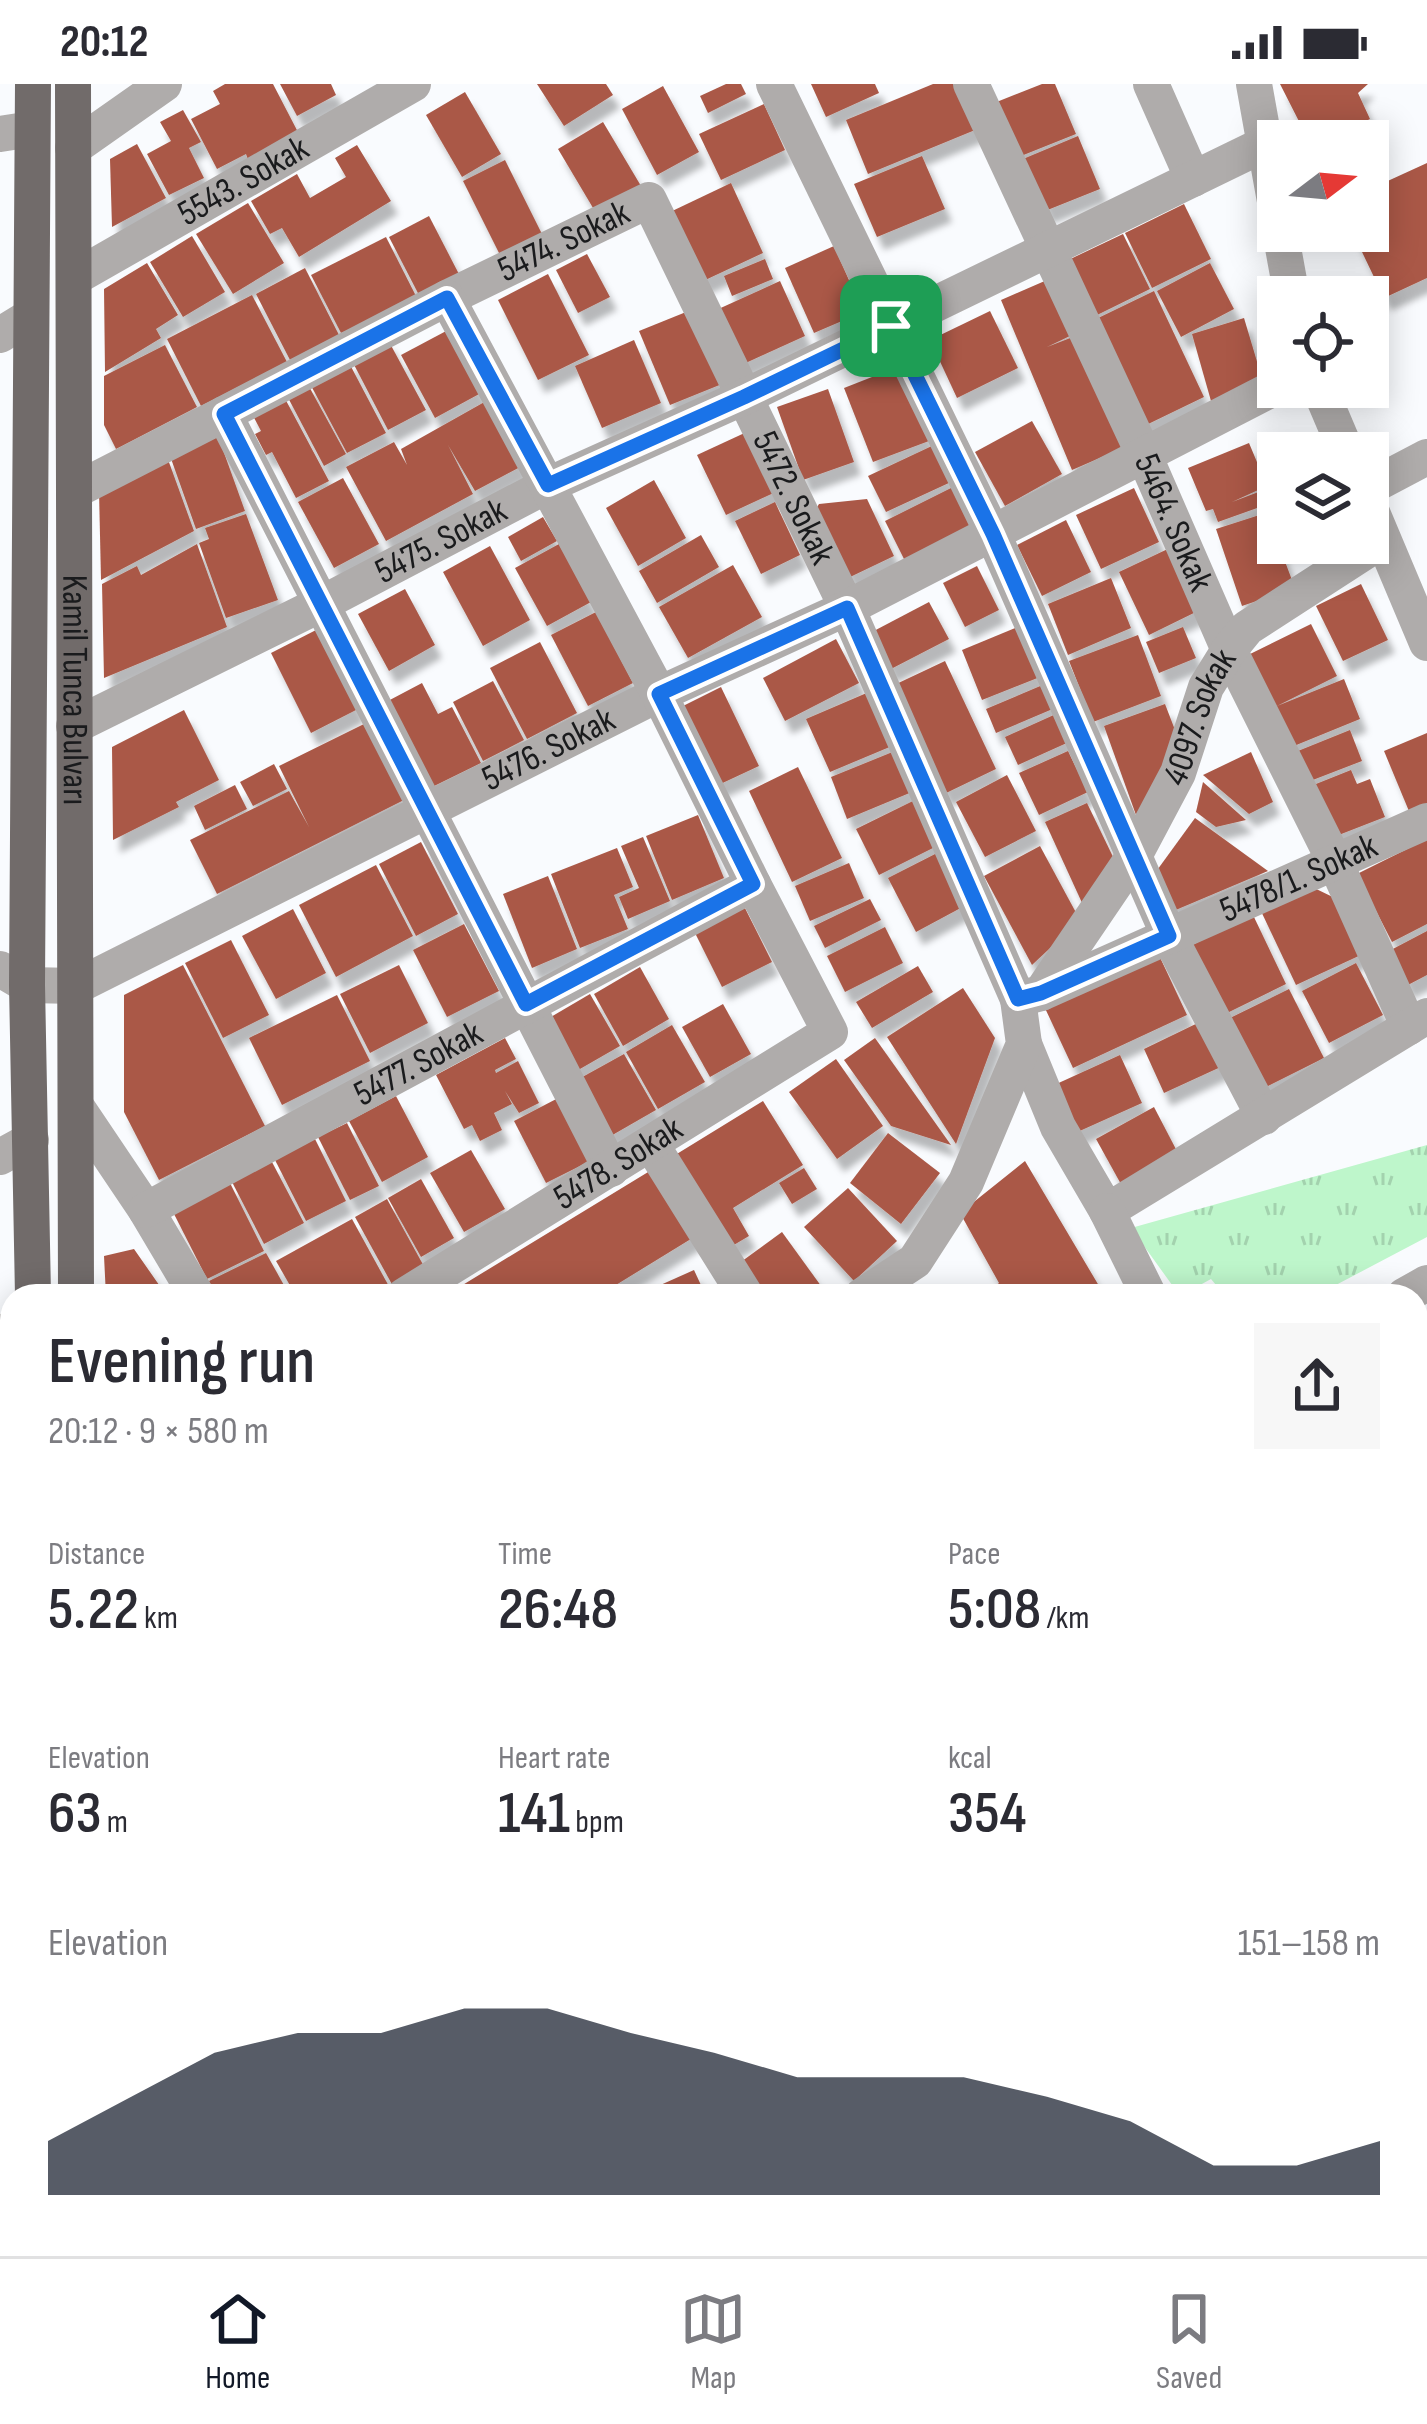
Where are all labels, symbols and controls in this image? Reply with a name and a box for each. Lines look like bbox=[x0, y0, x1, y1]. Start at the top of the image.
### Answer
text: 20:12 bbox=[60, 15, 148, 70]
north arrow bbox=[1257, 120, 1389, 252]
map controls bbox=[1257, 120, 1389, 564]
street label: 5543. Sokak bbox=[170, 127, 316, 235]
street label: 5474. Sokak bbox=[491, 191, 637, 292]
pin bbox=[840, 275, 942, 377]
button: locate bbox=[1257, 276, 1389, 408]
icon: arrive bbox=[858, 293, 924, 359]
street label: 5472. Sokak bbox=[743, 424, 844, 572]
button: layers bbox=[1257, 432, 1389, 564]
street label: 5464. Sokak bbox=[1125, 447, 1222, 598]
street label: 5475. Sokak bbox=[368, 489, 514, 593]
street label: Kamil Tunca Bulvarı bbox=[53, 575, 96, 805]
street label: 4097. Sokak bbox=[1154, 641, 1246, 793]
street label: 5476. Sokak bbox=[475, 698, 622, 801]
street label: 5478/1. Sokak bbox=[1213, 824, 1384, 932]
street label: 5477. Sokak bbox=[347, 1012, 490, 1116]
street label: 5478. Sokak bbox=[546, 1107, 691, 1219]
text: Evening run bbox=[48, 1323, 315, 1402]
button: share bbox=[1254, 1323, 1380, 1449]
text: 20:12 · 9 × 580 m bbox=[48, 1408, 269, 1455]
text: Distance bbox=[48, 1534, 145, 1574]
text: Time bbox=[498, 1534, 552, 1574]
text: Pace bbox=[948, 1534, 1001, 1574]
text: 5.22 bbox=[48, 1574, 139, 1646]
text: 26:48 bbox=[498, 1574, 618, 1646]
text: 5:08 bbox=[948, 1574, 1041, 1646]
text: km bbox=[139, 1598, 178, 1638]
text: /km bbox=[1041, 1598, 1089, 1638]
text: Elevation bbox=[48, 1738, 150, 1778]
text: Heart rate bbox=[498, 1738, 611, 1778]
text: kcal bbox=[948, 1738, 992, 1778]
text: 63 bbox=[48, 1778, 102, 1850]
text: 141 bbox=[498, 1778, 570, 1850]
text: 354 bbox=[948, 1778, 1026, 1850]
text: m bbox=[102, 1802, 128, 1842]
text: bpm bbox=[570, 1802, 624, 1842]
text: Elevation bbox=[48, 1920, 168, 1967]
text: 151–158 m bbox=[1238, 1920, 1380, 1967]
tab: Home bbox=[205, 2286, 271, 2398]
tab: Map bbox=[680, 2286, 746, 2398]
tab: Saved bbox=[1156, 2286, 1222, 2398]

